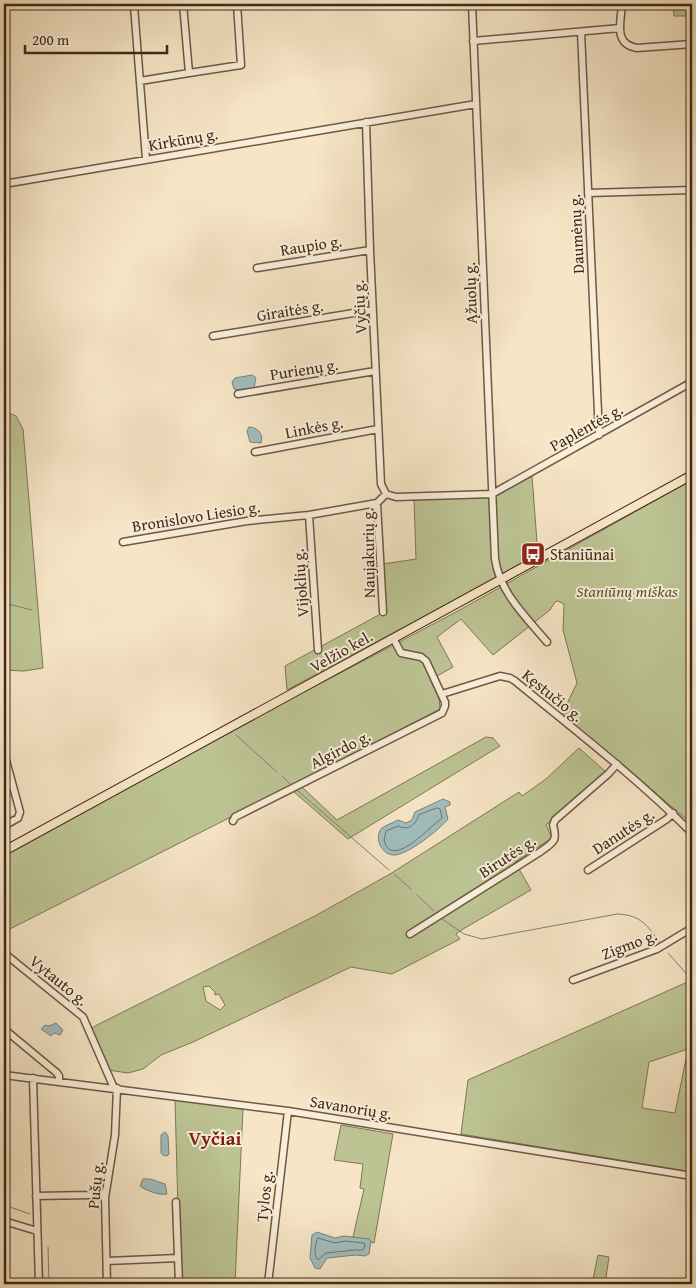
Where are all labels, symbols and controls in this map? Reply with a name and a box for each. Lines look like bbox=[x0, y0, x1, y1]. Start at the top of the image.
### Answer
scale bar bbox=[25, 22, 168, 54]
text: 200 m bbox=[32, 29, 70, 50]
street label: Kirkūnų g. bbox=[146, 121, 220, 157]
street label: Daumėnų g. bbox=[562, 194, 590, 274]
street label: Raupio g. bbox=[278, 228, 344, 262]
street label: Ąžuolų g. bbox=[457, 261, 483, 324]
street label: Vyčių g. bbox=[346, 279, 372, 335]
street label: Giraitės g. bbox=[255, 293, 325, 327]
street label: Purienų g. bbox=[268, 352, 340, 386]
street label: Paplentės g. bbox=[545, 397, 627, 457]
street label: Linkės g. bbox=[283, 410, 345, 444]
street label: Bronislovo Liesio g. bbox=[130, 494, 262, 538]
street label: Naujakurių g. bbox=[355, 507, 381, 598]
bus stop icon: Staniūnai bbox=[520, 541, 546, 567]
place label: Staniūnai bbox=[550, 542, 615, 566]
street label: Vijoklių g. bbox=[286, 548, 314, 618]
park label: Staniūnų miškas bbox=[576, 579, 678, 603]
street label: Velžio kel. bbox=[305, 624, 377, 678]
street label: Kęstučio g. bbox=[517, 663, 589, 727]
street label: Algirdo g. bbox=[306, 723, 375, 774]
street label: Danutės g. bbox=[587, 802, 659, 860]
street label: Birutės g. bbox=[474, 829, 540, 883]
street label: Zigmo g. bbox=[598, 922, 660, 966]
street label: Vytauto g. bbox=[24, 949, 94, 1011]
street label: Savanorių g. bbox=[308, 1089, 394, 1125]
district label: Vyčiai bbox=[189, 1124, 241, 1152]
street label: Pušų g. bbox=[81, 1160, 109, 1210]
street label: Tylos g. bbox=[249, 1169, 279, 1223]

